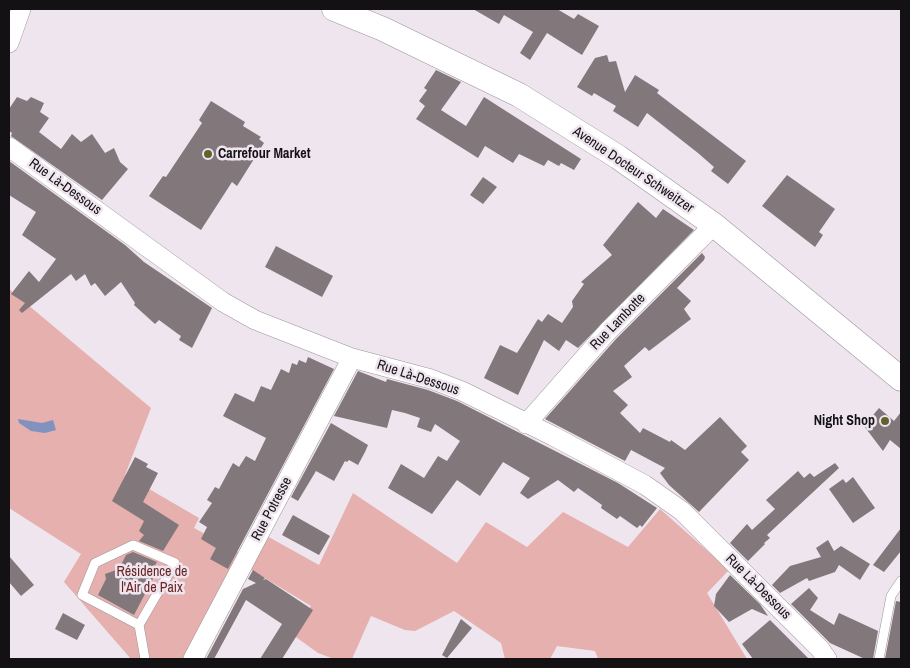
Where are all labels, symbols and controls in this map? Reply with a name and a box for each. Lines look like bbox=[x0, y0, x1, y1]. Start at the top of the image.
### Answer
street label: Avenue Docteur Schweitzer bbox=[569, 123, 697, 217]
place label: Carrefour Market bbox=[218, 146, 310, 162]
marker: Carrefour Market bbox=[202, 148, 214, 160]
street label: Rue Là-Dessous bbox=[25, 155, 105, 219]
street label: Rue Lambotte bbox=[587, 290, 649, 354]
street label: Rue Là-Dessous bbox=[375, 357, 461, 399]
place label: Night Shop bbox=[814, 413, 875, 429]
marker: Night Shop bbox=[879, 415, 891, 427]
street label: Rue Potresse bbox=[248, 474, 296, 544]
street label: Rue Là-Dessous bbox=[722, 551, 794, 623]
park label: Résidence de l'Air de Paix bbox=[117, 564, 187, 596]

